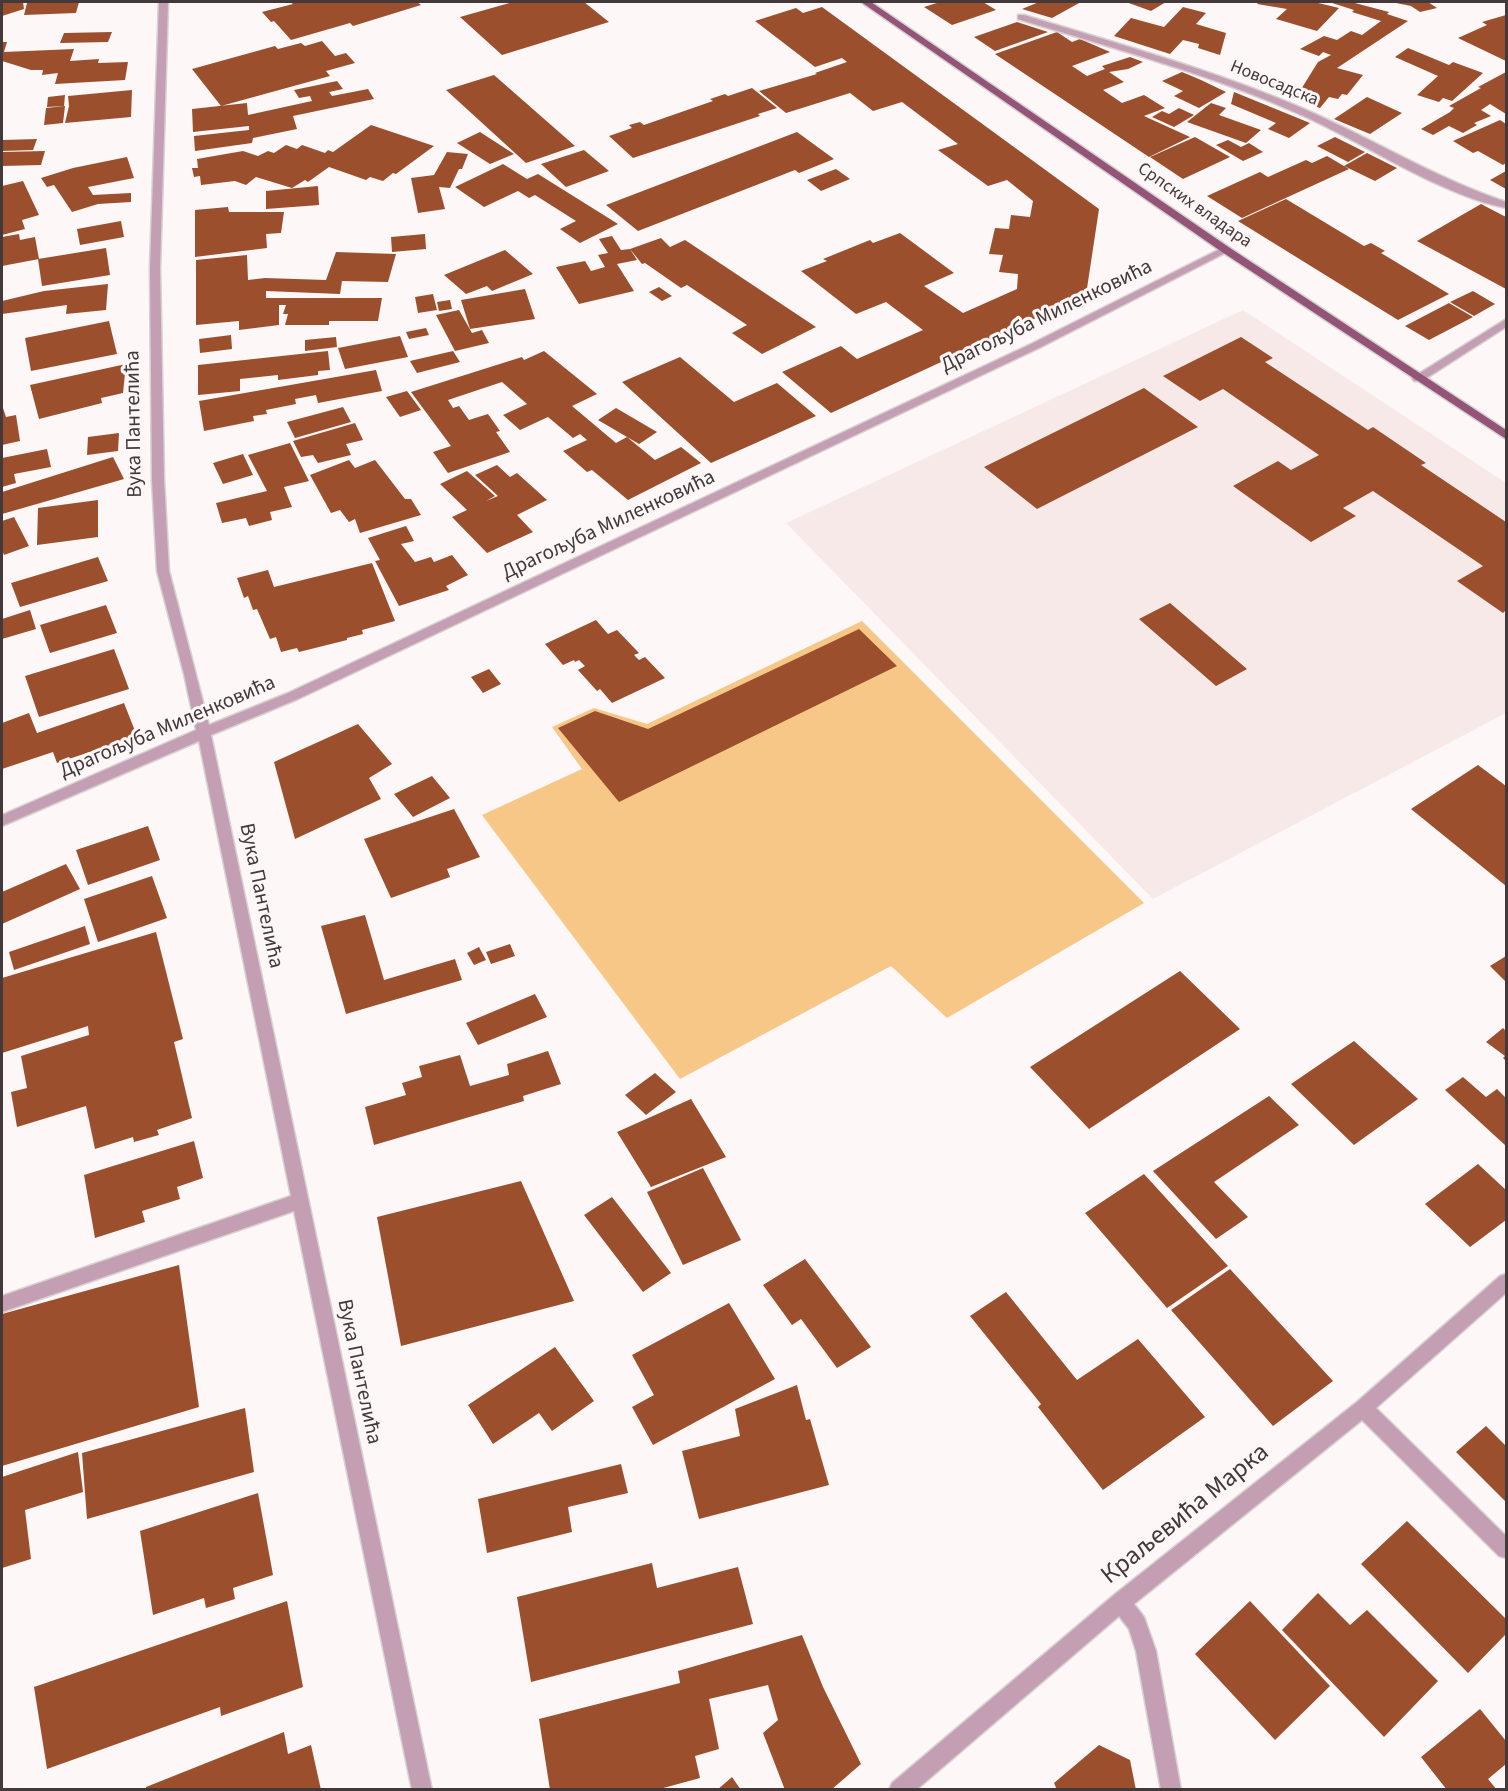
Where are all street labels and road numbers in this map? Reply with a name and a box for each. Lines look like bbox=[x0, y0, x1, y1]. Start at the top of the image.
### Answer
street label: Новосадска bbox=[1227, 57, 1321, 111]
street label: Српских владара bbox=[1133, 159, 1255, 253]
street label: Драгољуба Миленковића bbox=[937, 255, 1157, 379]
street label: Вука Пантелића bbox=[121, 350, 149, 498]
street label: Драгољуба Миленковића bbox=[499, 466, 719, 586]
street label: Драгољуба Миленковића bbox=[56, 671, 280, 785]
street label: Вука Пантелића bbox=[232, 821, 288, 971]
street label: Вука Пантелића bbox=[330, 1297, 386, 1447]
street label: Краљевића Марка bbox=[1096, 1438, 1276, 1592]

